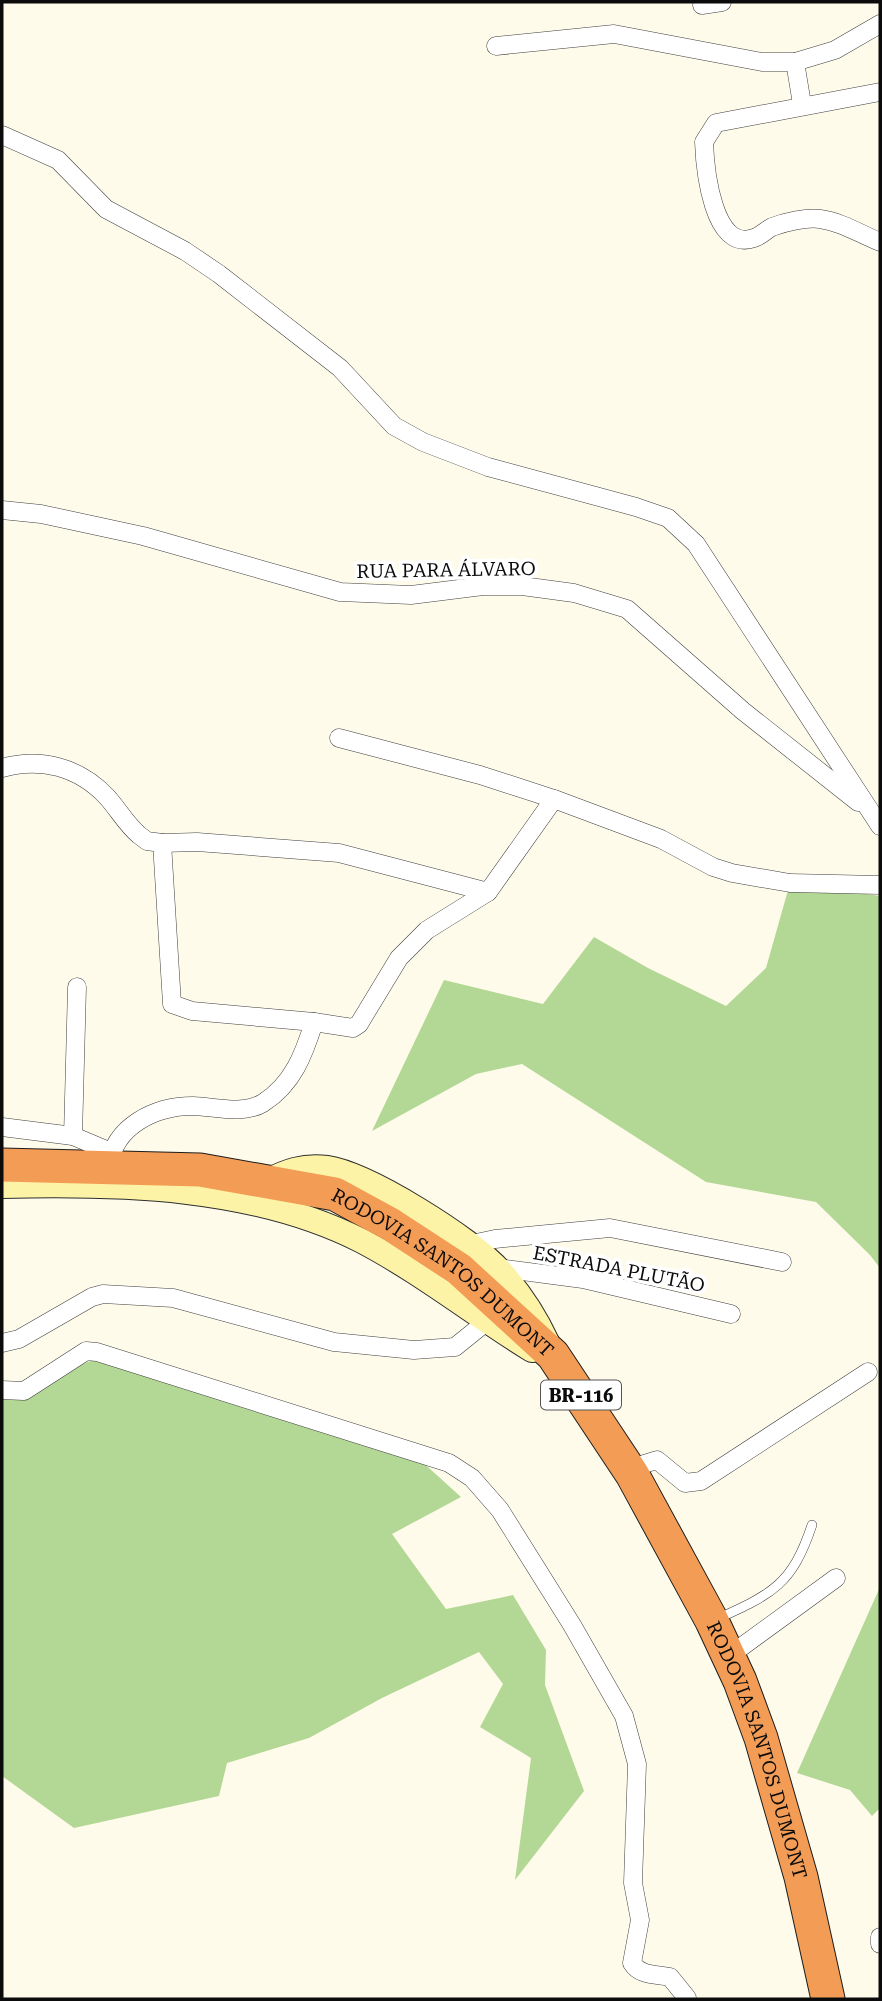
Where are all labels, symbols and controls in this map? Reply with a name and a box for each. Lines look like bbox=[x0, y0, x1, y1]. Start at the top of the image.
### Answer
street label: RUA PARA ÁLVARO bbox=[356, 557, 536, 583]
street label: RODOVIA SANTOS DUMONT bbox=[328, 1183, 559, 1362]
street label: ESTRADA PLUTÃO bbox=[531, 1241, 707, 1297]
road number: BR-116 bbox=[541, 1380, 621, 1410]
street label: RODOVIA SANTOS DUMONT bbox=[702, 1618, 812, 1881]

